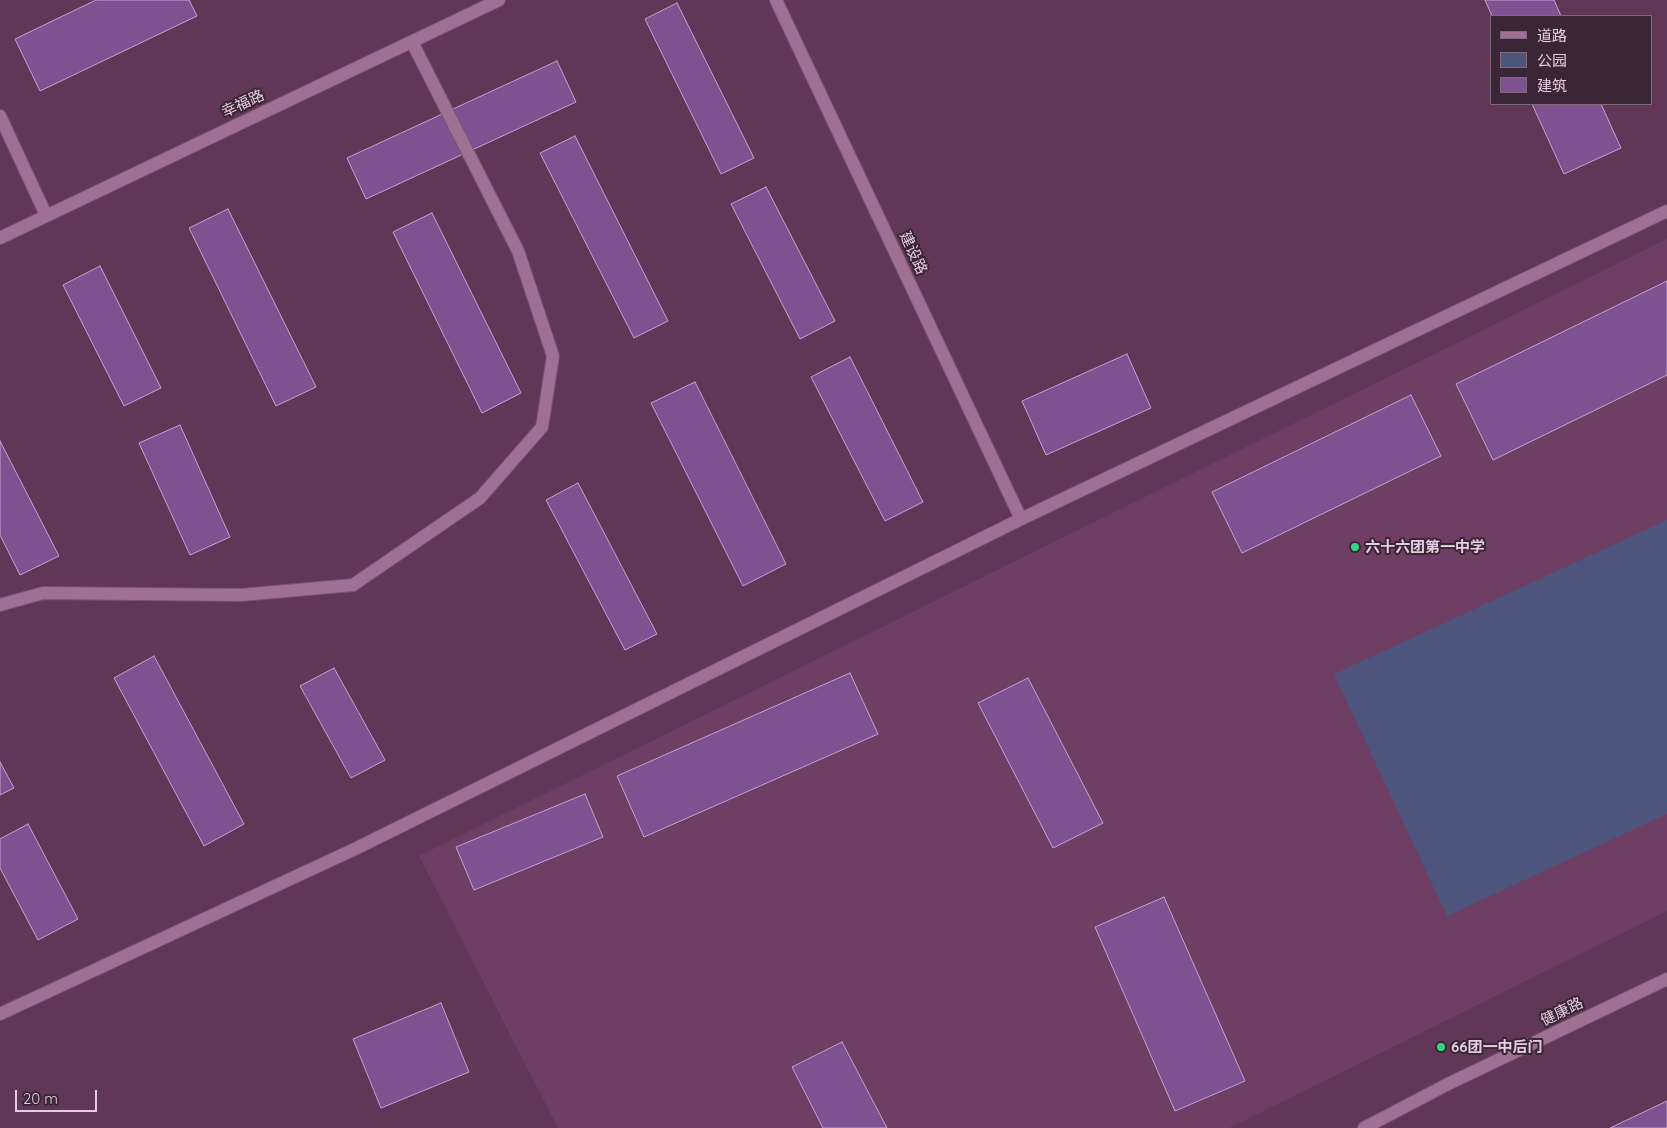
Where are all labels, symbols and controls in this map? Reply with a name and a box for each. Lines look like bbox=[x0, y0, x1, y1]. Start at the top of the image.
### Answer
legend bbox=[1490, 15, 1652, 105]
text: 道路 bbox=[1537, 26, 1567, 45]
text: 公园 bbox=[1537, 51, 1567, 70]
text: 建筑 bbox=[1537, 76, 1567, 95]
street label: 幸福路 bbox=[219, 86, 267, 122]
street label: 建设路 bbox=[895, 229, 931, 277]
place label: 六十六团第一中学 bbox=[1365, 538, 1485, 556]
marker: 六十六团第一中学 bbox=[1349, 541, 1361, 553]
street label: 健康路 bbox=[1538, 994, 1586, 1030]
place label: 66团一中后门 bbox=[1451, 1038, 1543, 1056]
marker: 66团一中后门 bbox=[1435, 1041, 1447, 1053]
scale bar bbox=[18, 1080, 100, 1112]
text: 20 m bbox=[23, 1089, 58, 1108]

